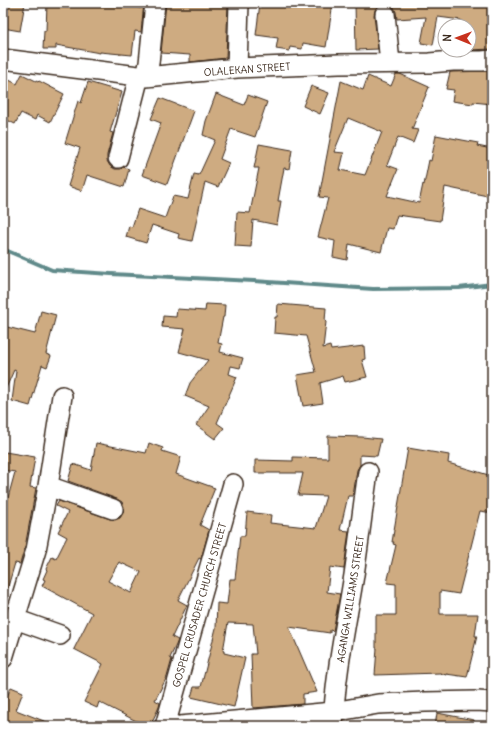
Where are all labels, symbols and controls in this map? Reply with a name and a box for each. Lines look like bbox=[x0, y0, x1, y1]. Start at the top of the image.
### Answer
north arrow bbox=[437, 18, 477, 58]
text: N bbox=[440, 34, 454, 42]
street label: OLALEKAN STREET bbox=[203, 60, 291, 79]
street label: GOSPEL CRUSADER CHURCH STREET bbox=[170, 521, 229, 689]
street label: AGANGA WILLIAMS STREET bbox=[334, 535, 367, 663]

